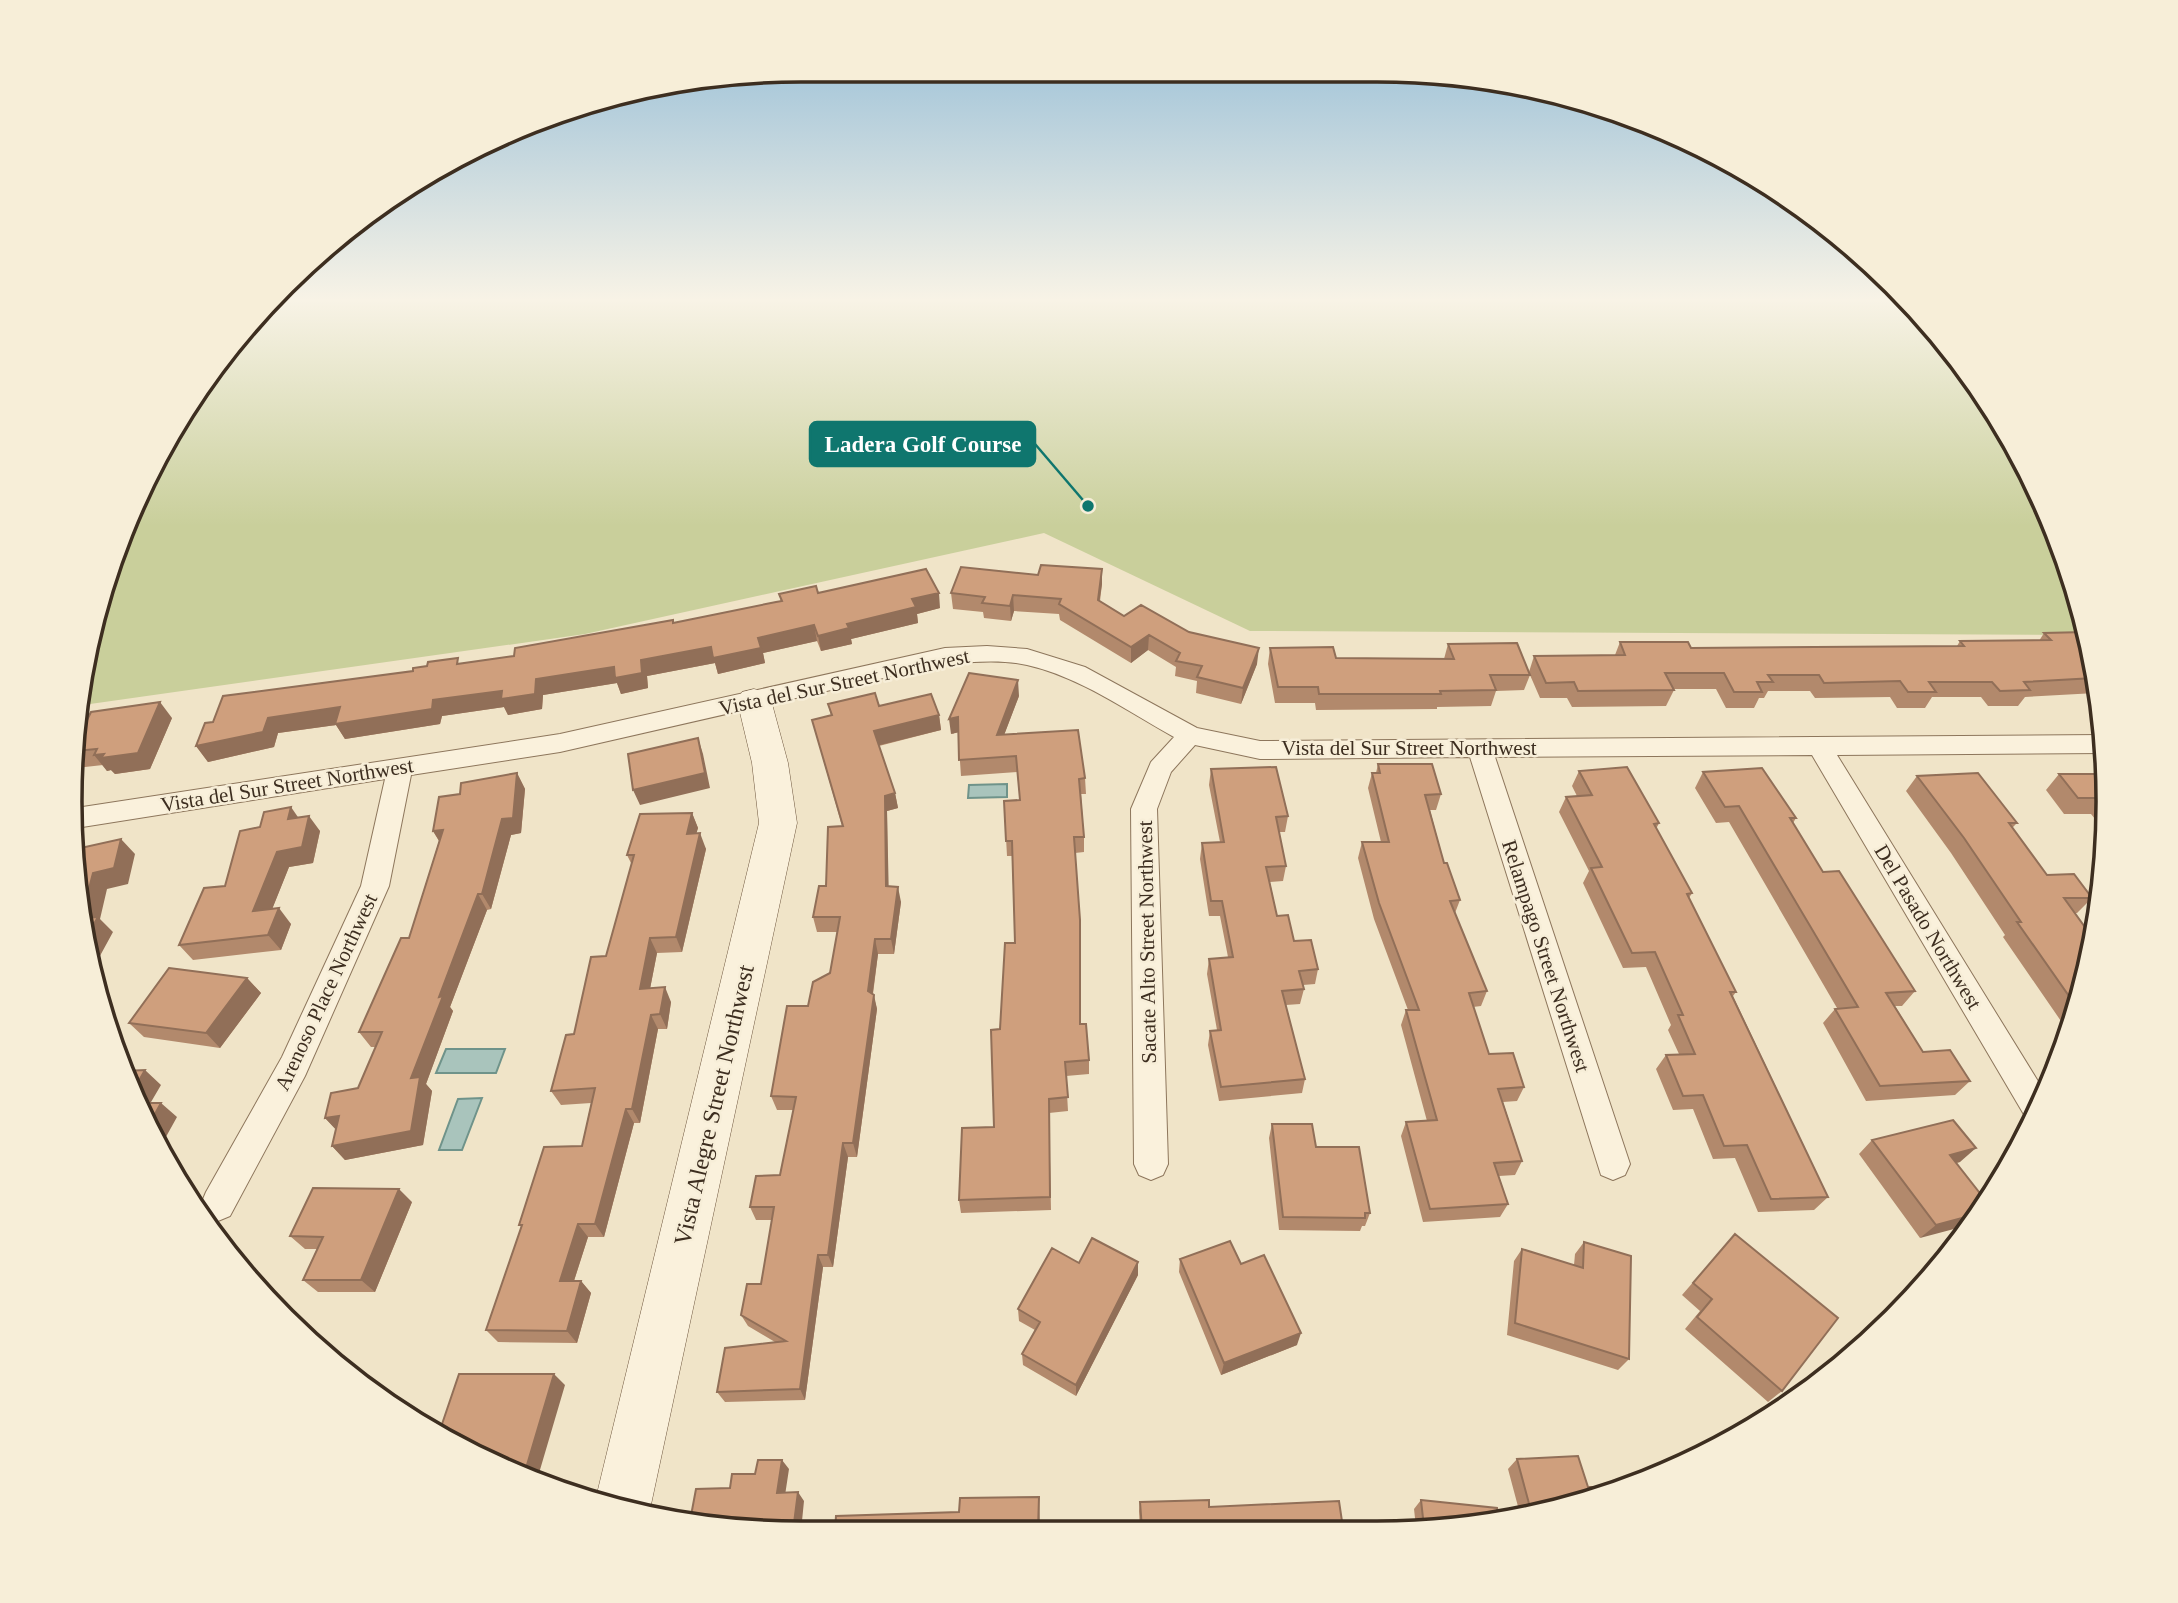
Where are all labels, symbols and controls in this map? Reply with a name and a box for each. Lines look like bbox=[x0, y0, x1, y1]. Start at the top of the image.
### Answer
callout: Ladera Golf Course bbox=[810, 422, 1035, 466]
text: Ladera Golf Course bbox=[825, 432, 1021, 457]
street label: Vista del Sur Street Northwest bbox=[717, 644, 972, 720]
street label: Vista del Sur Street Northwest bbox=[1281, 736, 1537, 760]
street label: Vista del Sur Street Northwest bbox=[159, 753, 415, 817]
street label: Sacate Alto Street Northwest bbox=[1133, 820, 1161, 1064]
street label: Relampago Street Northwest bbox=[1497, 837, 1595, 1075]
street label: Del Pasado Northwest bbox=[1869, 840, 1987, 1014]
street label: Arenoso Place Northwest bbox=[270, 890, 382, 1094]
street label: Vista Alegre Street Northwest bbox=[669, 962, 759, 1248]

